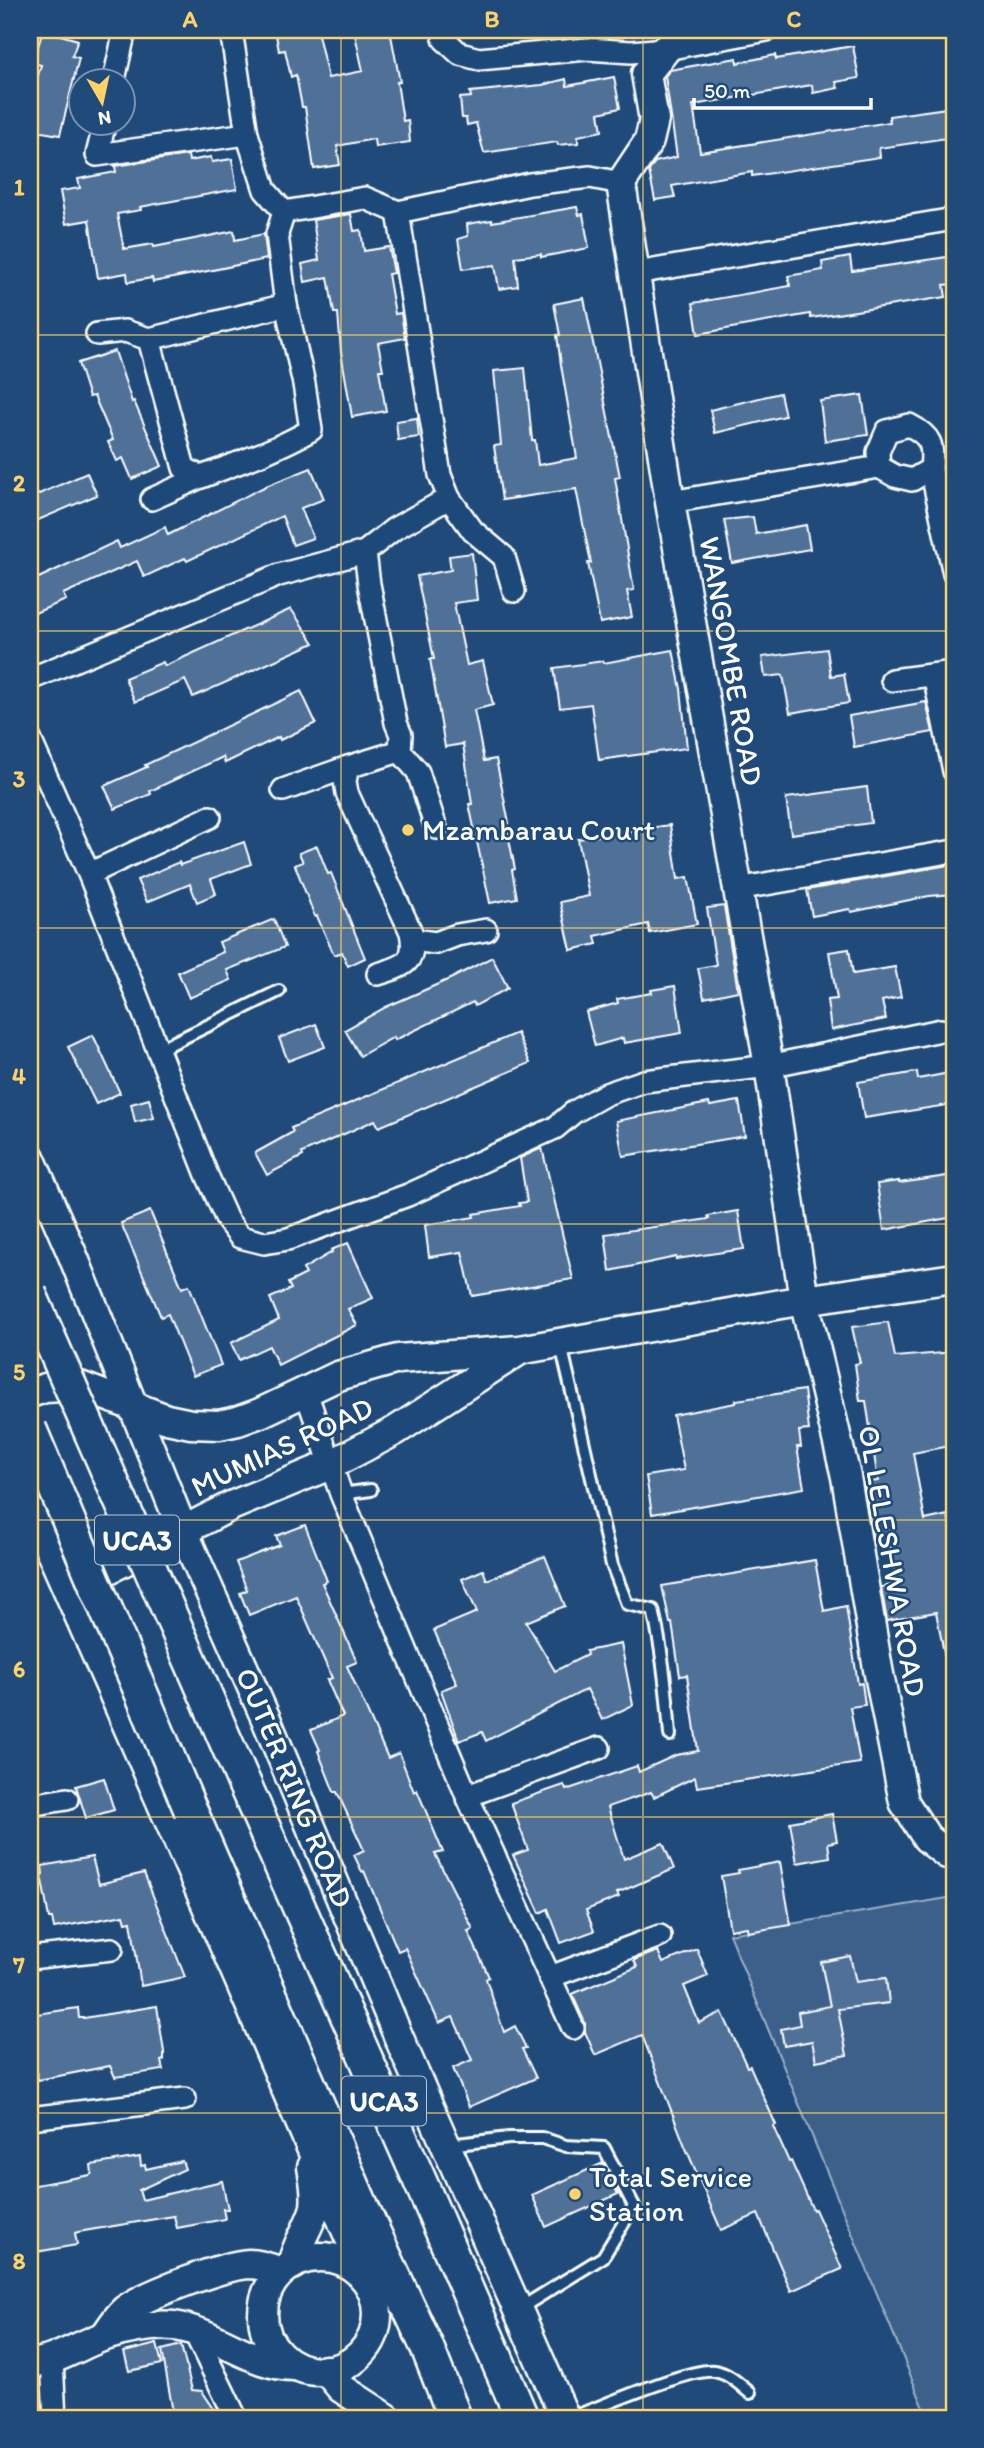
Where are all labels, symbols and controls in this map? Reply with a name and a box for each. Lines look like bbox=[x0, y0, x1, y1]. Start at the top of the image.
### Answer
text: A bbox=[182, 5, 198, 33]
text: B bbox=[485, 5, 500, 33]
text: C bbox=[787, 5, 802, 33]
north arrow bbox=[66, 66, 136, 136]
scale bar bbox=[694, 66, 870, 110]
text: 50 m bbox=[704, 78, 751, 103]
text: N bbox=[96, 106, 113, 131]
text: 1 bbox=[14, 173, 25, 201]
text: 2 bbox=[13, 469, 26, 497]
street label: WANGOMBE ROAD bbox=[691, 533, 772, 788]
text: 3 bbox=[13, 765, 26, 793]
place label: Mzambarau Court bbox=[422, 811, 655, 848]
marker: Mzambarau Court bbox=[400, 822, 416, 838]
text: 4 bbox=[12, 1062, 26, 1090]
text: 5 bbox=[13, 1358, 25, 1386]
street label: MUMIAS ROAD bbox=[185, 1388, 379, 1505]
street label: OL LELESHWA ROAD bbox=[850, 1423, 935, 1699]
road number: UCA3 bbox=[95, 1516, 179, 1564]
text: 6 bbox=[13, 1655, 25, 1683]
street label: OUTER RING ROAD bbox=[228, 1662, 362, 1913]
text: 7 bbox=[12, 1951, 25, 1979]
road number: UCA3 bbox=[342, 2076, 426, 2126]
place label: Total Service Station bbox=[589, 2158, 752, 2229]
marker: Total Service Station bbox=[567, 2186, 583, 2202]
text: 8 bbox=[13, 2247, 26, 2275]

